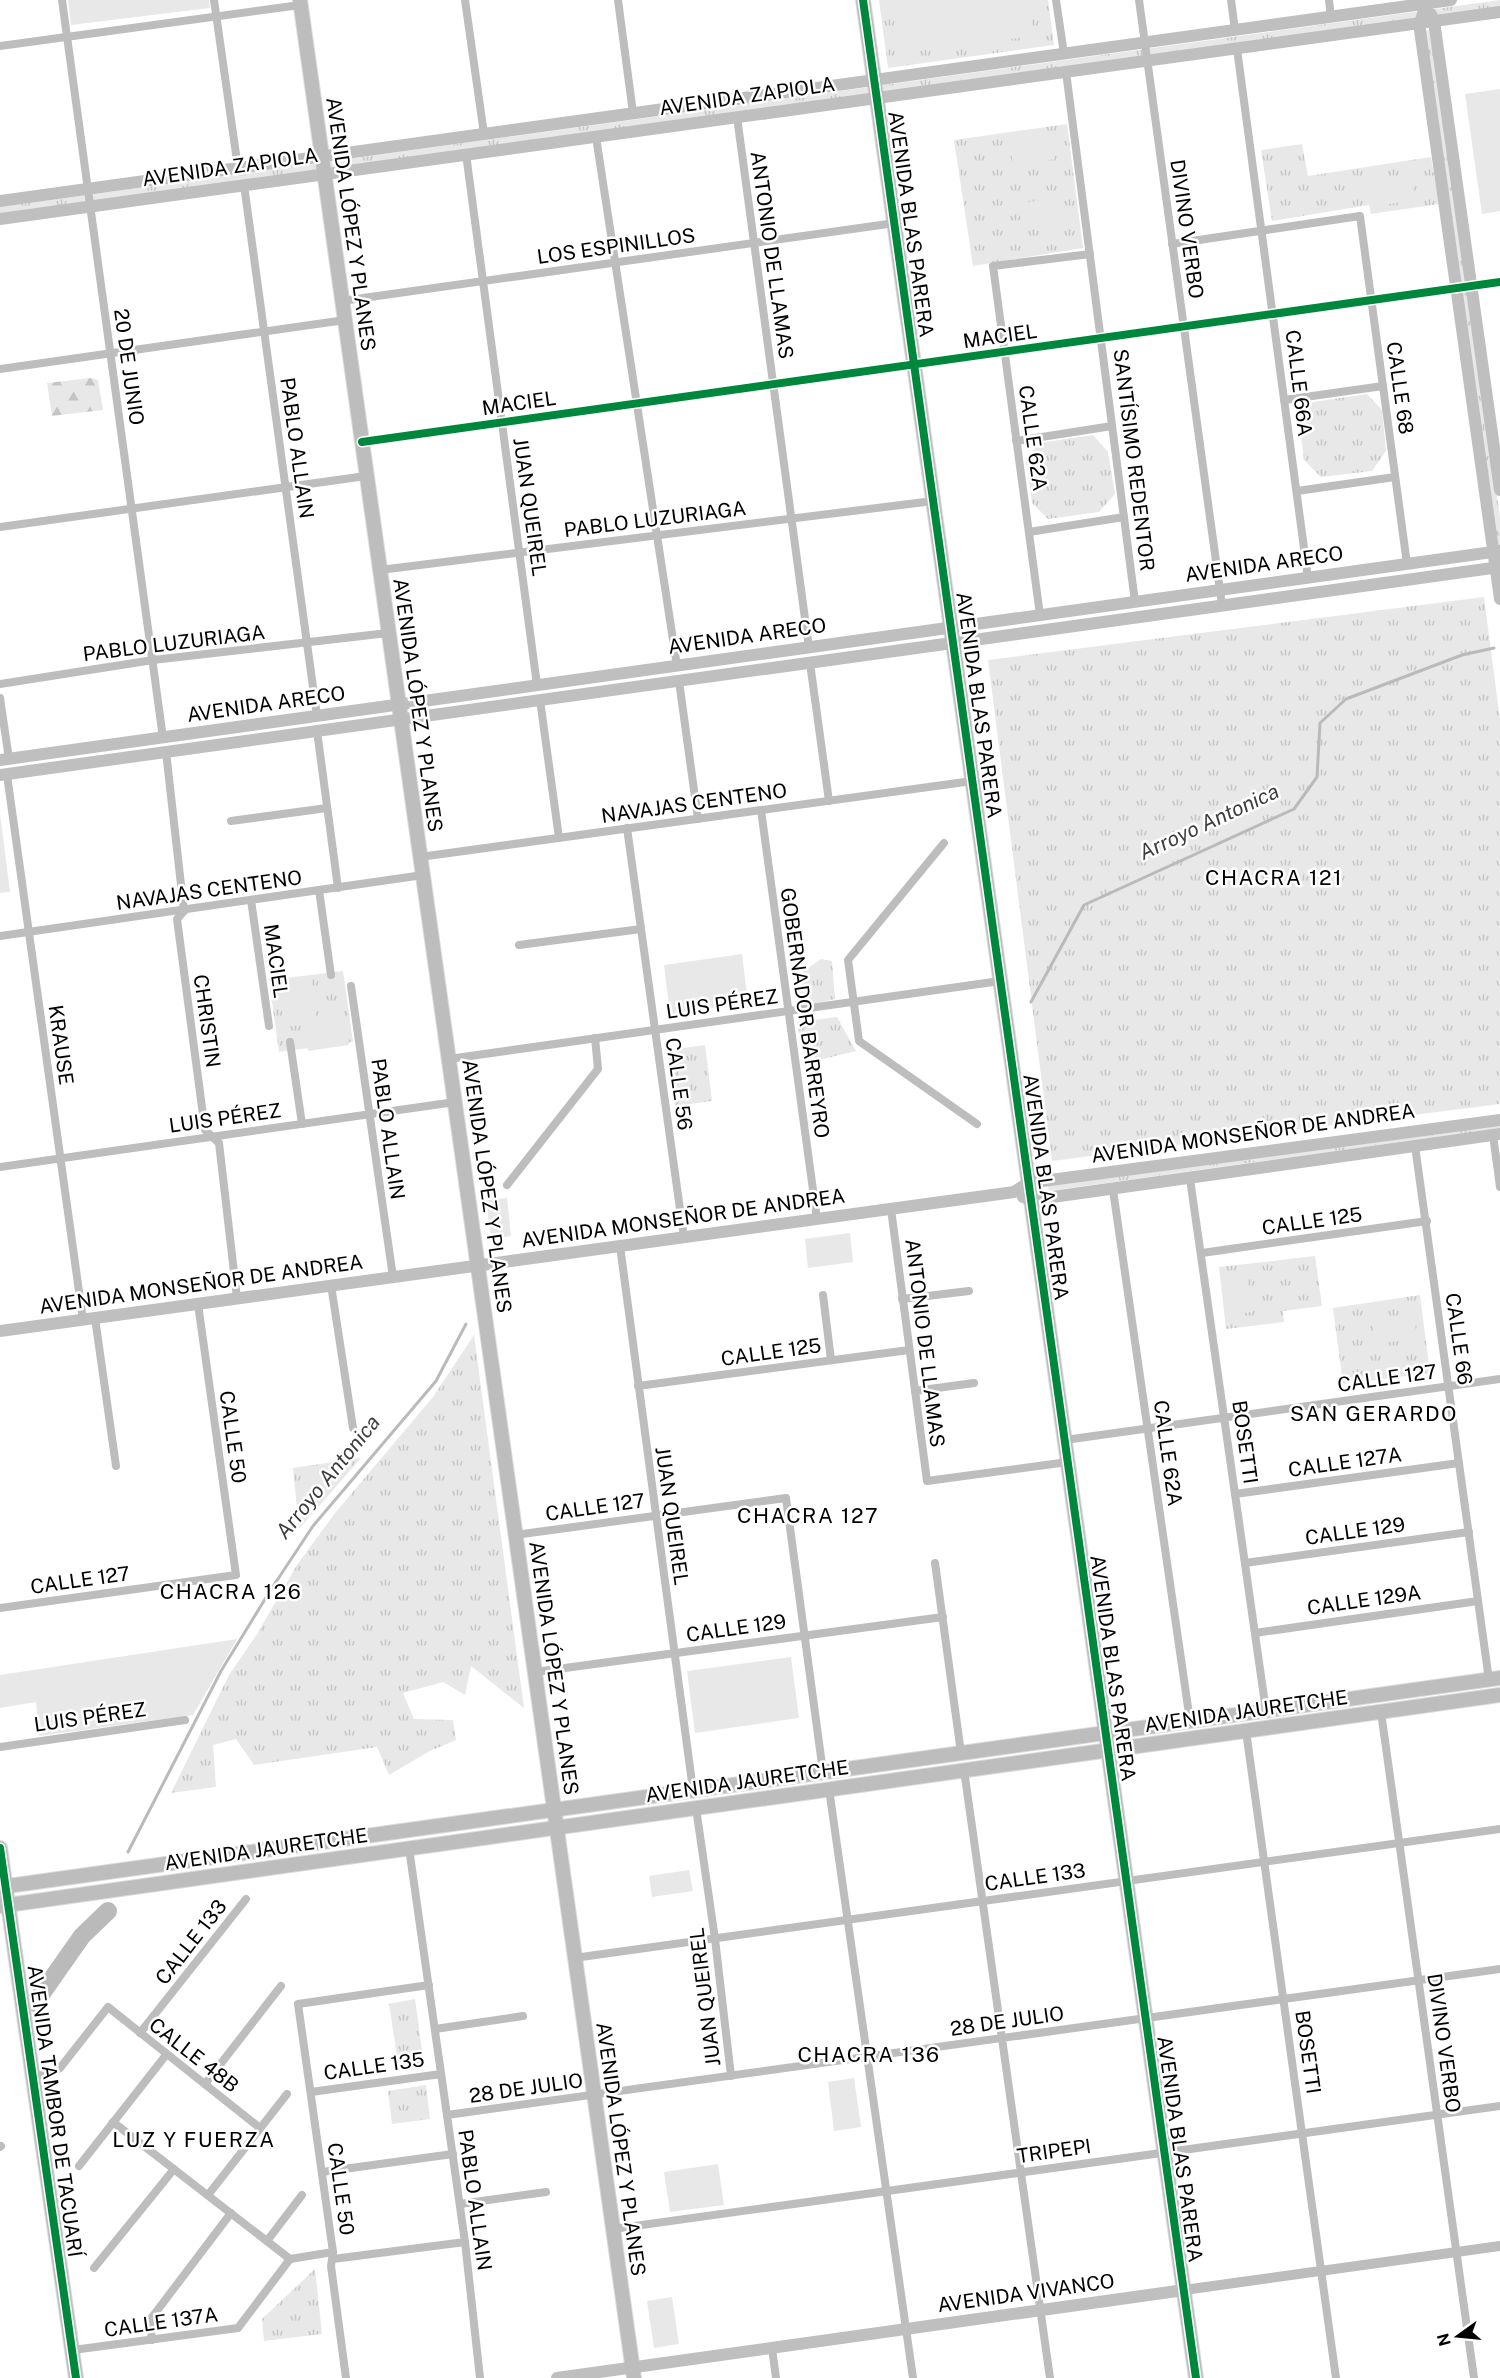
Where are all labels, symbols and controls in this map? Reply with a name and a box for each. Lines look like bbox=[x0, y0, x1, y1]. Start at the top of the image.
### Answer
street label: AVENIDA ZAPIOLA bbox=[658, 72, 836, 120]
street label: AVENIDA LÓPEZ Y PLANES bbox=[321, 95, 382, 352]
street label: AVENIDA BLAS PARERA bbox=[883, 109, 939, 339]
street label: AVENIDA ZAPIOLA bbox=[141, 143, 319, 191]
street label: ANTONIO DE LLAMAS bbox=[746, 149, 798, 361]
street label: DIVINO VERBO bbox=[1165, 158, 1209, 300]
street label: LOS ESPINILLOS bbox=[535, 223, 697, 269]
street label: 20 DE JUNIO bbox=[109, 307, 149, 427]
street label: MACIEL bbox=[961, 319, 1039, 353]
street label: CALLE 66A bbox=[1281, 328, 1317, 438]
street label: CALLE 68 bbox=[1382, 340, 1418, 436]
street label: SANTÍSIMO REDENTOR bbox=[1108, 347, 1161, 572]
street label: PABLO ALLAIN bbox=[275, 376, 319, 520]
street label: CALLE 62A bbox=[1014, 384, 1052, 492]
street label: MACIEL bbox=[480, 386, 558, 420]
street label: JUAN QUEIREL bbox=[508, 436, 552, 578]
street label: PABLO LUZURIAGA bbox=[562, 496, 748, 542]
street label: AVENIDA ARECO bbox=[1183, 541, 1345, 587]
street label: AVENIDA LÓPEZ Y PLANES bbox=[388, 576, 449, 833]
street label: AVENIDA BLAS PARERA bbox=[951, 590, 1007, 820]
street label: AVENIDA ARECO bbox=[666, 613, 828, 659]
street label: PABLO LUZURIAGA bbox=[81, 620, 267, 666]
street label: AVENIDA ARECO bbox=[185, 681, 347, 727]
street label: NAVAJAS CENTENO bbox=[600, 778, 788, 828]
water label: Arroyo Antonica bbox=[1135, 778, 1283, 865]
street label: NAVAJAS CENTENO bbox=[115, 865, 303, 915]
district label: CHACRA 121 bbox=[1205, 865, 1343, 890]
street label: GOBERNADOR BARREYRO bbox=[776, 886, 834, 1140]
street label: MACIEL bbox=[259, 922, 293, 1000]
street label: CHRISTIN bbox=[189, 973, 225, 1069]
street label: LUIS PÉREZ bbox=[664, 983, 780, 1024]
street label: KRAUSE bbox=[44, 1003, 78, 1087]
street label: CALLE 56 bbox=[661, 1036, 697, 1132]
street label: PABLO ALLAIN bbox=[366, 1057, 410, 1201]
street label: AVENIDA LÓPEZ Y PLANES bbox=[457, 1057, 518, 1314]
street label: AVENIDA BLAS PARERA bbox=[1018, 1072, 1074, 1302]
street label: LUIS PÉREZ bbox=[167, 1097, 283, 1138]
street label: AVENIDA MONSEÑOR DE ANDREA bbox=[1089, 1097, 1416, 1168]
street label: AVENIDA MONSEÑOR DE ANDREA bbox=[519, 1182, 846, 1253]
street label: CALLE 125 bbox=[1260, 1202, 1364, 1240]
street label: ANTONIO DE LLAMAS bbox=[900, 1237, 950, 1449]
street label: AVENIDA MONSEÑOR DE ANDREA bbox=[37, 1248, 364, 1319]
street label: CALLE 66 bbox=[1441, 1291, 1477, 1387]
street label: CALLE 125 bbox=[719, 1333, 823, 1371]
street label: CALLE 127 bbox=[1336, 1359, 1438, 1397]
street label: CALLE 50 bbox=[215, 1389, 251, 1485]
street label: CALLE 62A bbox=[1149, 1399, 1187, 1507]
street label: BOSETTI bbox=[1227, 1399, 1263, 1485]
district label: SAN GERARDO bbox=[1290, 1401, 1458, 1426]
water label: Arroyo Antonica bbox=[270, 1410, 385, 1543]
street label: CALLE 127A bbox=[1287, 1442, 1403, 1482]
street label: JUAN QUEIREL bbox=[650, 1445, 694, 1587]
street label: CALLE 127 bbox=[544, 1488, 646, 1526]
district label: CHACRA 127 bbox=[737, 1503, 879, 1528]
street label: CALLE 129 bbox=[1304, 1512, 1406, 1550]
street label: AVENIDA LÓPEZ Y PLANES bbox=[524, 1539, 585, 1796]
street label: AVENIDA BLAS PARERA bbox=[1085, 1553, 1141, 1783]
street label: CALLE 127 bbox=[29, 1561, 131, 1599]
district label: CHACRA 126 bbox=[160, 1579, 302, 1604]
street label: CALLE 129A bbox=[1305, 1580, 1423, 1620]
street label: CALLE 129 bbox=[685, 1609, 787, 1647]
street label: AVENIDA JAURETCHE bbox=[1143, 1685, 1349, 1737]
street label: LUIS PÉREZ bbox=[32, 1696, 148, 1737]
street label: AVENIDA JAURETCHE bbox=[644, 1755, 850, 1807]
street label: AVENIDA JAURETCHE bbox=[163, 1823, 369, 1875]
street label: CALLE 133 bbox=[983, 1858, 1087, 1896]
street label: CALLE 133 bbox=[150, 1895, 232, 1989]
street label: JUAN QUEIREL bbox=[685, 1926, 725, 2068]
street label: AVENIDA TAMBOR DE TACUARÍ bbox=[23, 1963, 89, 2260]
street label: DIVINO VERBO bbox=[1422, 1972, 1466, 2114]
street label: 28 DE JULIO bbox=[949, 2001, 1065, 2041]
street label: BOSETTI bbox=[1290, 2009, 1326, 2095]
street label: CALLE 48B bbox=[144, 2013, 244, 2097]
street label: AVENIDA LÓPEZ Y PLANES bbox=[591, 2020, 652, 2277]
street label: AVENIDA BLAS PARERA bbox=[1152, 2034, 1208, 2264]
district label: CHACRA 136 bbox=[797, 2042, 941, 2067]
street label: CALLE 135 bbox=[322, 2047, 426, 2085]
street label: 28 DE JULIO bbox=[468, 2068, 584, 2108]
district label: LUZ Y FUERZA bbox=[112, 2127, 276, 2152]
street label: PABLO ALLAIN bbox=[453, 2128, 497, 2272]
street label: TRIPEPI bbox=[1015, 2134, 1093, 2168]
street label: CALLE 50 bbox=[323, 2141, 359, 2237]
street label: AVENIDA VIVANCO bbox=[936, 2269, 1116, 2317]
street label: CALLE 137A bbox=[103, 2302, 219, 2342]
north arrow bbox=[1428, 2306, 1488, 2366]
text: N bbox=[1433, 2331, 1455, 2348]

